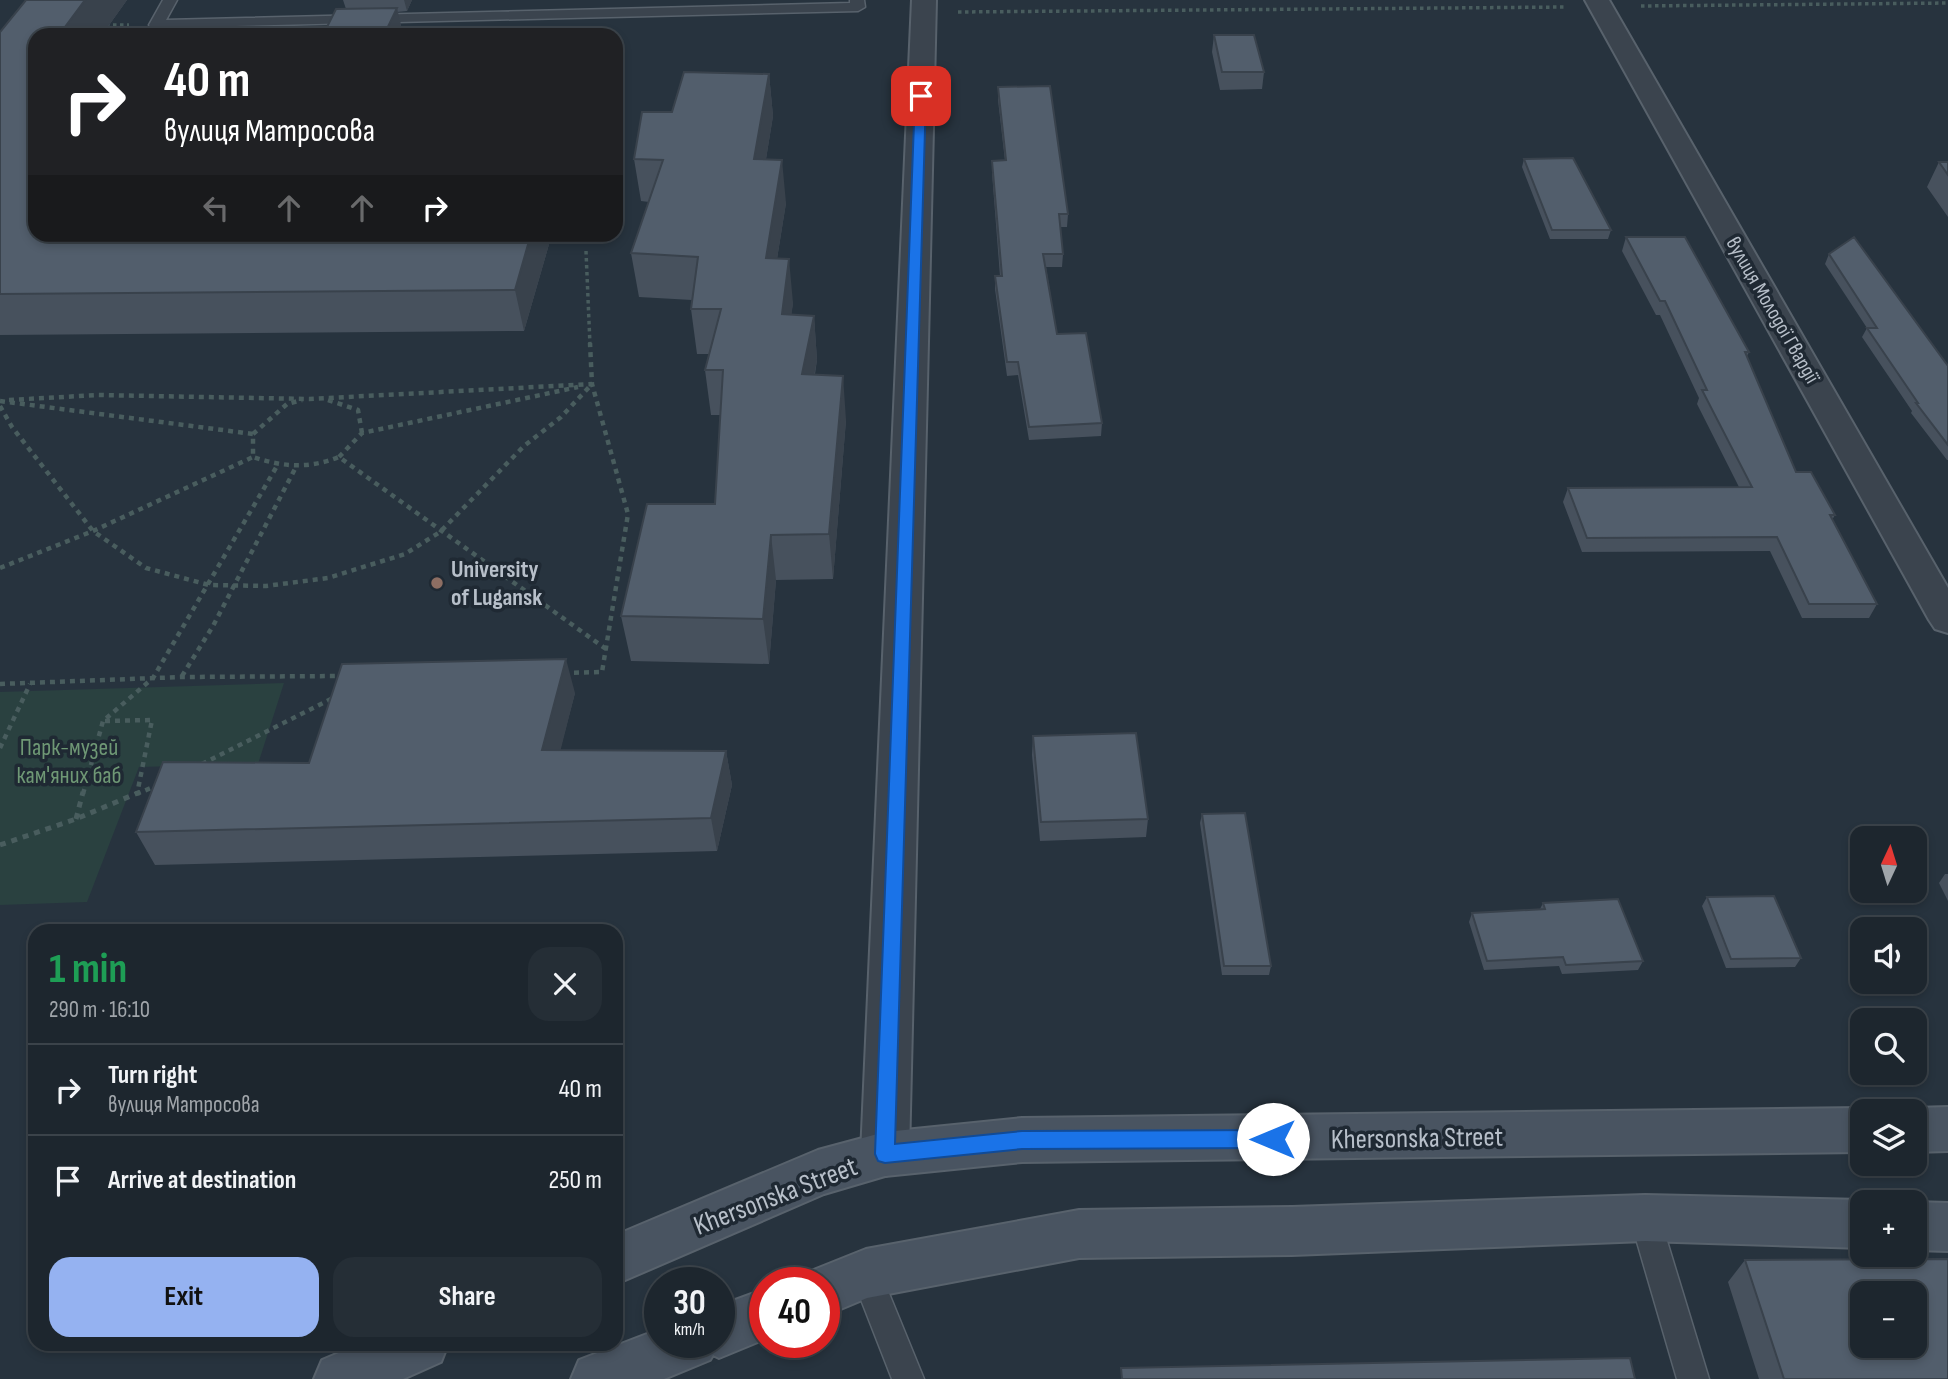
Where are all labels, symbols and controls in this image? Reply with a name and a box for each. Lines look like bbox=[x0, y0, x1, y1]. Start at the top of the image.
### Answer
text: 40 m bbox=[164, 52, 250, 111]
icon: right bbox=[49, 56, 140, 147]
pin bbox=[891, 66, 951, 126]
icon: arrive bbox=[902, 77, 940, 115]
text: вулиця Матросова bbox=[164, 112, 375, 151]
icon: left bbox=[197, 189, 235, 227]
icon: ahead bbox=[270, 189, 308, 227]
icon: ahead bbox=[343, 189, 381, 227]
icon: right bbox=[416, 189, 454, 227]
street label: вулиця Молодої Гвардії bbox=[1721, 233, 1825, 389]
place label: University of Lugansk bbox=[451, 555, 542, 612]
marker: University of Lugansk bbox=[429, 575, 445, 591]
park label: Парк-музей кам'яних баб bbox=[16, 733, 122, 790]
north arrow bbox=[1850, 826, 1927, 903]
map controls bbox=[1850, 826, 1927, 1358]
button: sound bbox=[1850, 917, 1927, 994]
text: 1 min bbox=[49, 944, 127, 995]
button: close bbox=[528, 947, 602, 1021]
text: 290 m · 16:10 bbox=[49, 996, 150, 1024]
button: search bbox=[1850, 1008, 1927, 1085]
text: Turn right bbox=[108, 1060, 197, 1091]
icon: right bbox=[49, 1071, 87, 1109]
text: 40 m bbox=[559, 1074, 602, 1105]
text: вулиця Матросова bbox=[108, 1091, 260, 1119]
button: layers bbox=[1850, 1099, 1927, 1176]
position arrow bbox=[1236, 1102, 1310, 1176]
street label: Khersonska Street bbox=[1331, 1120, 1503, 1157]
street label: Khersonska Street bbox=[689, 1150, 862, 1243]
icon: arrive bbox=[49, 1162, 87, 1200]
text: Arrive at destination bbox=[108, 1165, 296, 1196]
text: 250 m bbox=[548, 1165, 602, 1196]
button: + bbox=[1850, 1190, 1927, 1267]
button: Exit bbox=[49, 1257, 319, 1337]
button: Share bbox=[333, 1257, 602, 1337]
speed limit sign: 40 bbox=[749, 1267, 840, 1358]
button: − bbox=[1850, 1281, 1927, 1358]
text: 30 bbox=[673, 1282, 706, 1325]
text: km/h bbox=[674, 1319, 705, 1340]

